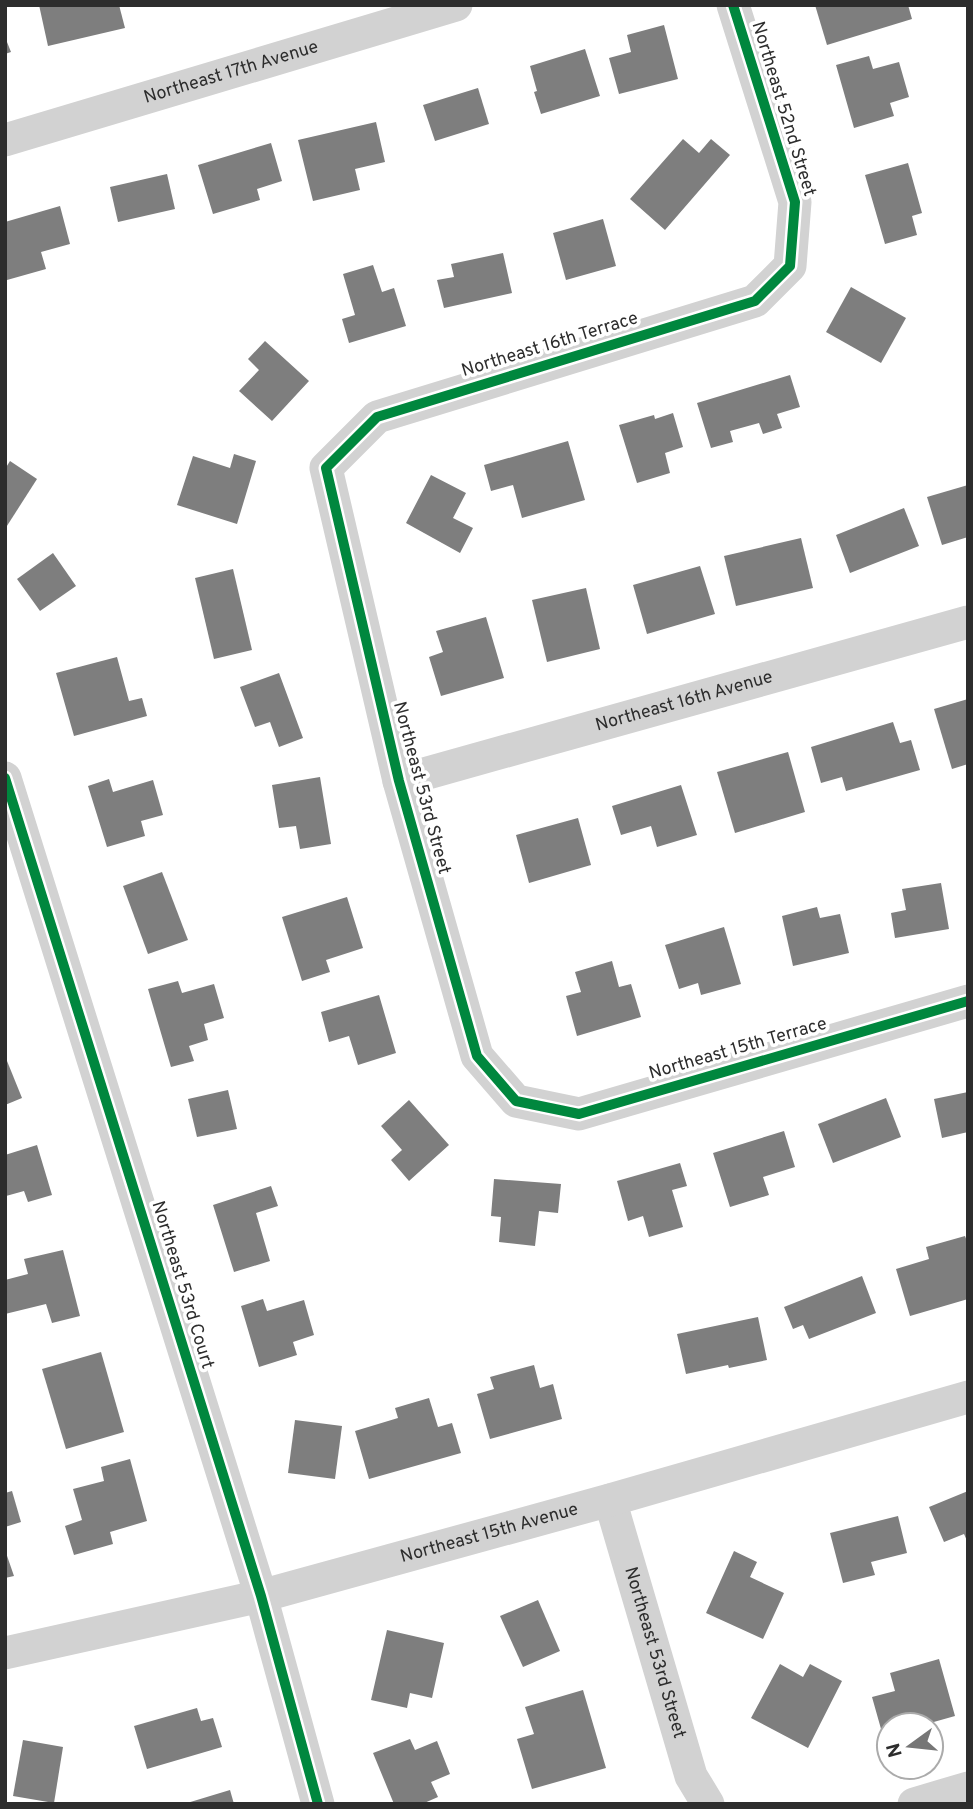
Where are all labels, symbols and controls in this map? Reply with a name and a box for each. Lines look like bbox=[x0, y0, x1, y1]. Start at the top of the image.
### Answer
street label: Northeast 52nd Street bbox=[745, 19, 821, 199]
street label: Northeast 17th Avenue bbox=[141, 35, 321, 109]
street label: Northeast 16th Terrace bbox=[459, 307, 641, 383]
street label: Northeast 16th Avenue bbox=[593, 666, 775, 737]
street label: Northeast 53rd Street bbox=[387, 699, 455, 877]
street label: Northeast 15th Terrace bbox=[646, 1013, 830, 1085]
street label: Northeast 53rd Court bbox=[146, 1198, 218, 1372]
street label: Northeast 15th Avenue bbox=[398, 1498, 581, 1569]
street label: Northeast 53rd Street bbox=[619, 1564, 691, 1741]
north arrow bbox=[875, 1711, 945, 1781]
text: N bbox=[882, 1740, 909, 1760]

